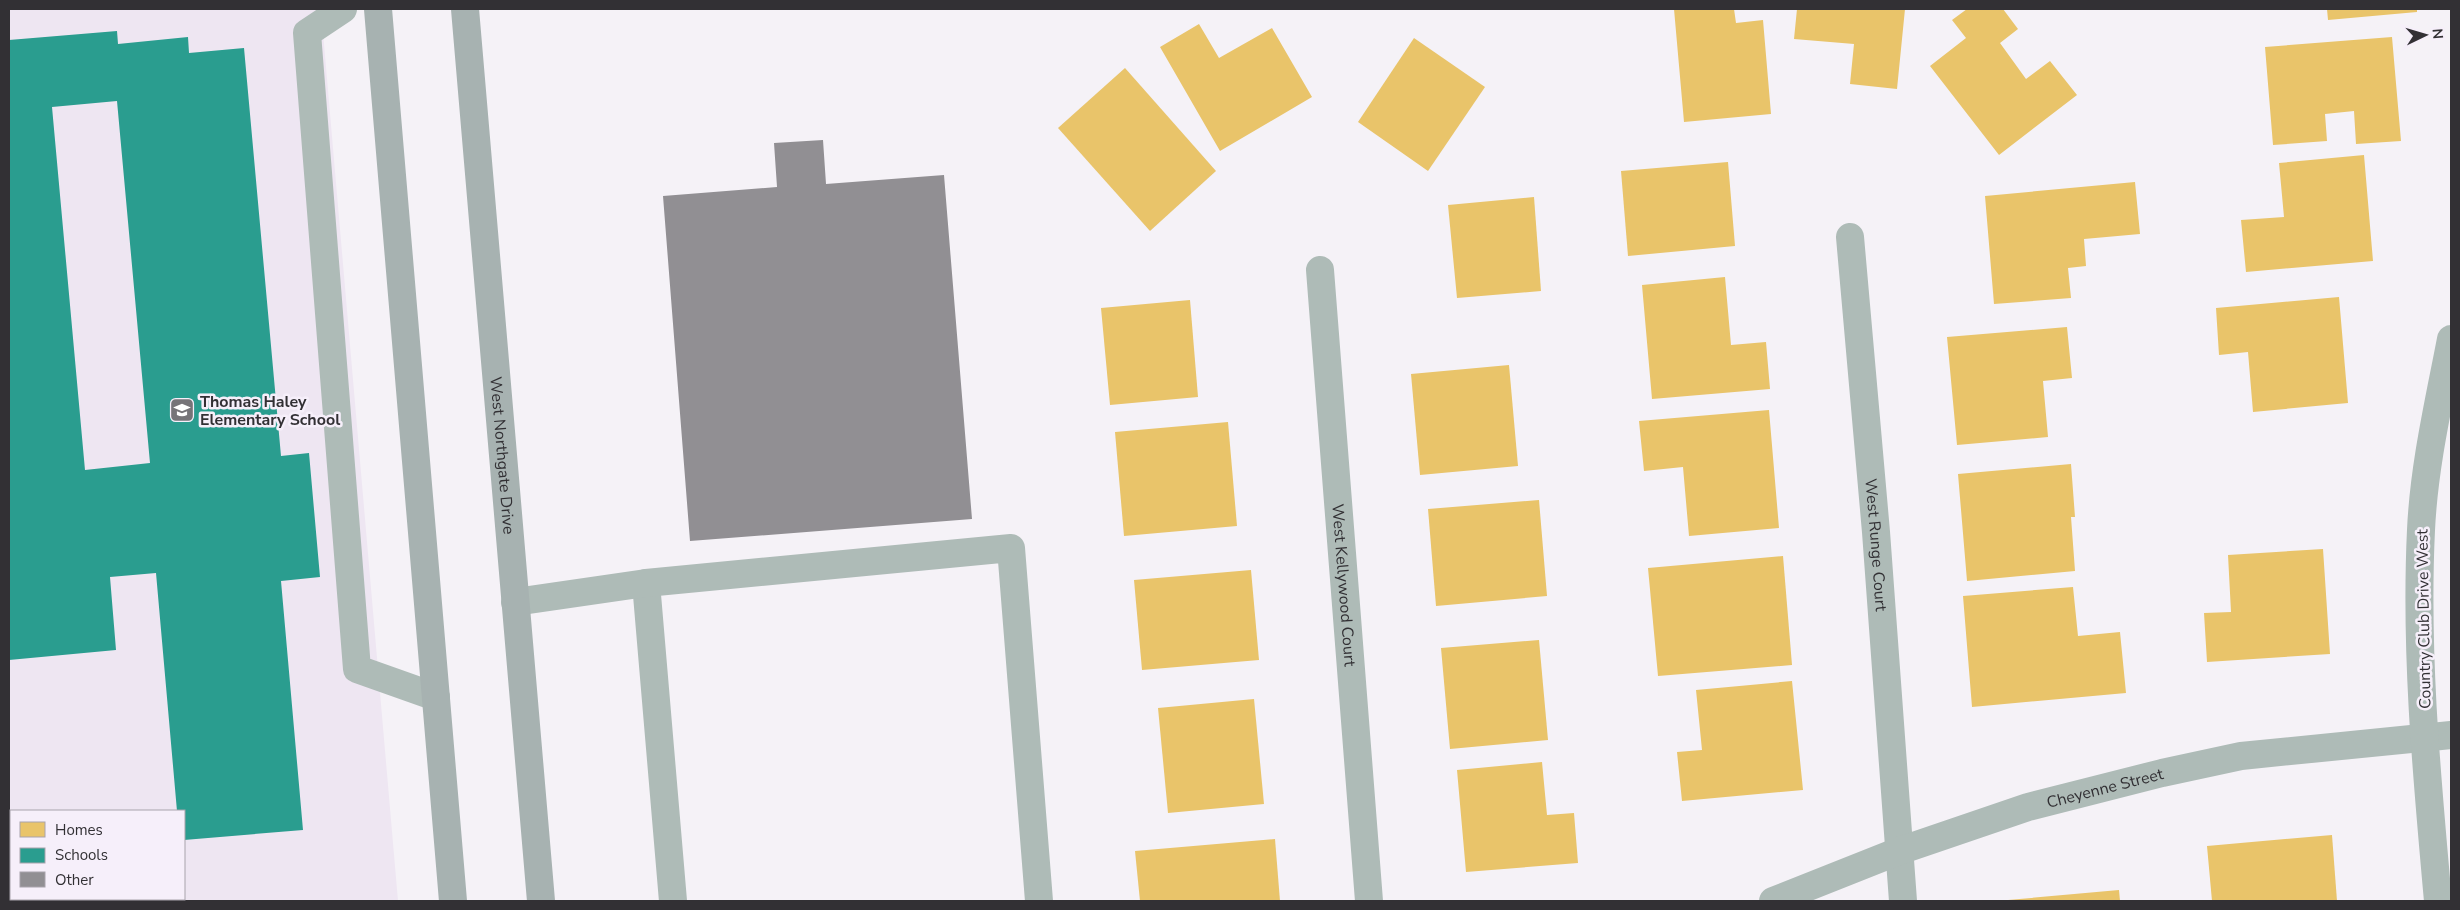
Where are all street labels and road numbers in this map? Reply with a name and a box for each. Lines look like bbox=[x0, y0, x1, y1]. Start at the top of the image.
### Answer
street label: West Northgate Drive bbox=[484, 376, 520, 535]
street label: West Runge Court bbox=[1859, 478, 1892, 613]
street label: West Kellywood Court bbox=[1326, 503, 1361, 668]
street label: Country Club Drive West bbox=[2411, 529, 2437, 709]
street label: Cheyenne Street bbox=[2044, 763, 2166, 814]

